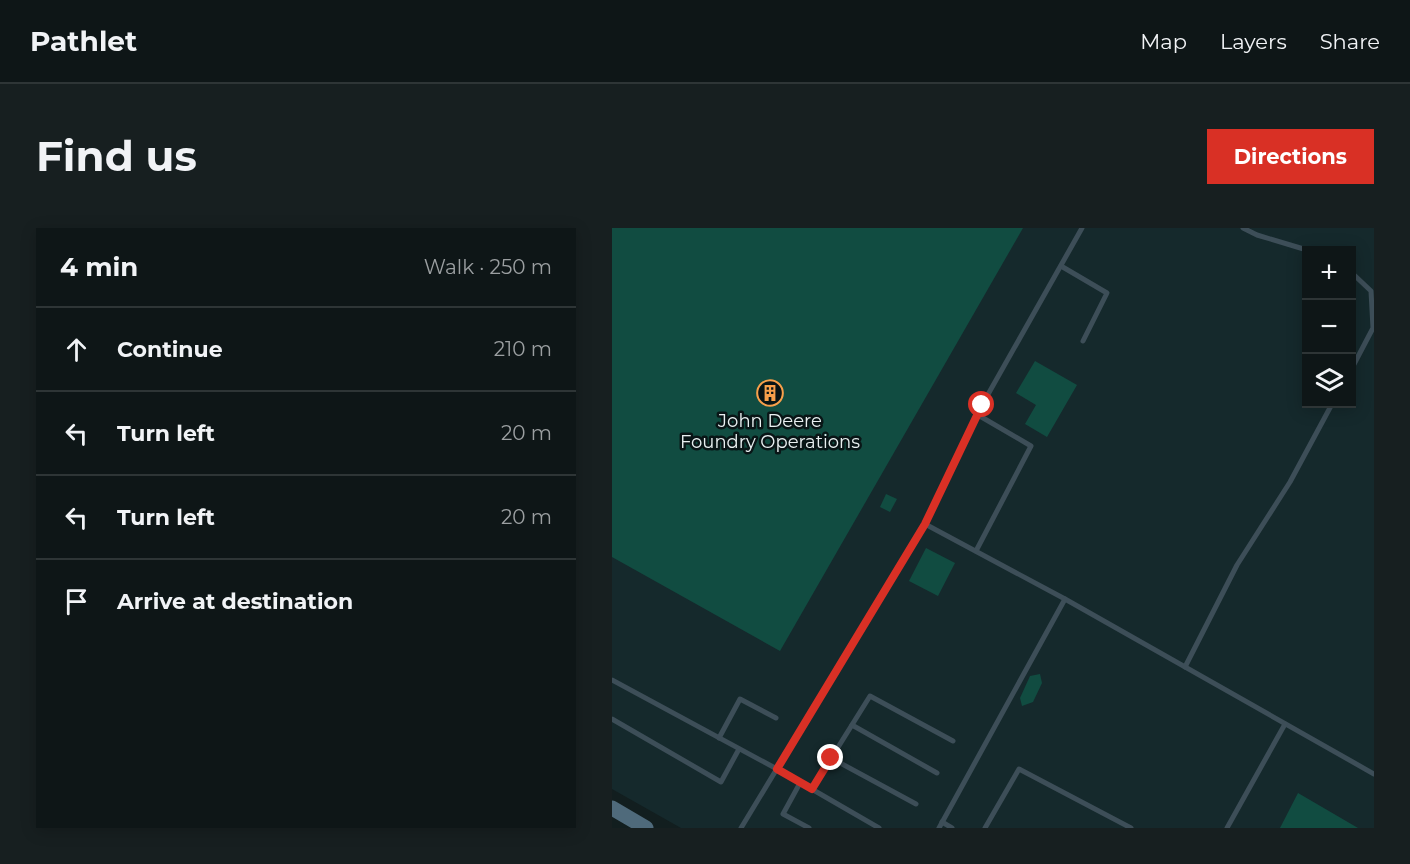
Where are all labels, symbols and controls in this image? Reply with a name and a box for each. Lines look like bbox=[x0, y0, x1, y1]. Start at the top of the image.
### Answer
text: Pathlet bbox=[30, 24, 137, 58]
text: Map bbox=[1140, 29, 1187, 54]
text: Layers bbox=[1220, 29, 1287, 54]
text: Share bbox=[1320, 29, 1380, 54]
button: Directions bbox=[1207, 129, 1374, 184]
text: Find us bbox=[36, 130, 197, 182]
map controls bbox=[1302, 246, 1356, 408]
button: + bbox=[1302, 246, 1356, 300]
text: 4 min bbox=[60, 251, 138, 283]
text: Walk · 250 m bbox=[424, 255, 552, 279]
button: − bbox=[1302, 300, 1356, 354]
icon: ahead bbox=[60, 333, 93, 366]
text: Continue bbox=[117, 336, 223, 363]
text: 210 m bbox=[494, 337, 552, 361]
button: layers bbox=[1302, 354, 1356, 408]
building icon: John Deere Foundry Operations bbox=[755, 378, 785, 408]
route start bbox=[968, 391, 994, 417]
place label: John Deere Foundry Operations bbox=[680, 410, 860, 453]
icon: left bbox=[60, 417, 93, 450]
text: Turn left bbox=[117, 420, 215, 447]
text: 20 m bbox=[501, 421, 552, 445]
icon: left bbox=[60, 501, 93, 534]
text: Turn left bbox=[117, 504, 215, 531]
text: 20 m bbox=[501, 505, 552, 529]
icon: arrive bbox=[60, 585, 93, 618]
text: Arrive at destination bbox=[117, 588, 353, 615]
route end bbox=[817, 744, 843, 770]

